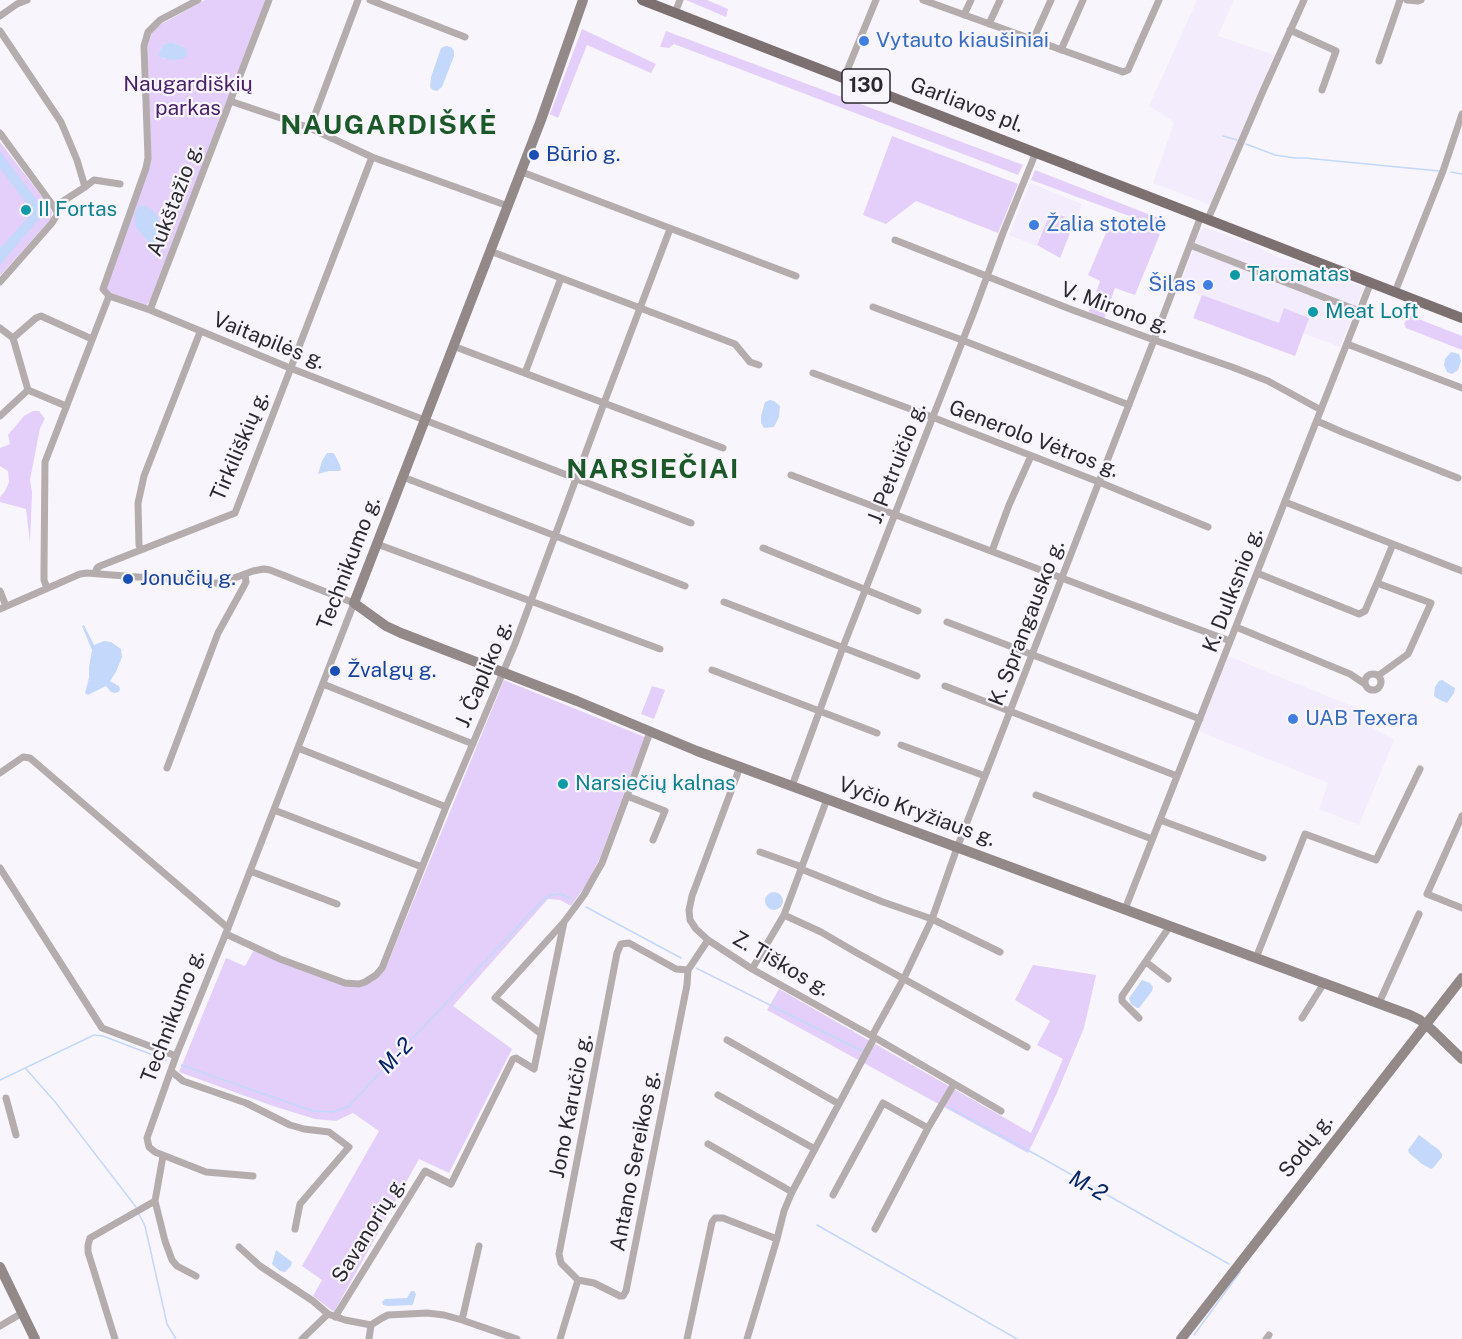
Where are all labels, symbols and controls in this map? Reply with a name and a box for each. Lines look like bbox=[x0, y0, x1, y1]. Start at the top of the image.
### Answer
place label: Vytauto kiaušiniai bbox=[876, 28, 1049, 54]
marker: Vytauto kiaušiniai bbox=[857, 34, 871, 48]
road number: 130 bbox=[842, 69, 890, 103]
park label: Naugardiškių parkas bbox=[123, 72, 253, 122]
street label: Garliavos pl. bbox=[907, 72, 1027, 138]
district label: NAUGARDIŠKĖ bbox=[280, 110, 498, 142]
street label: Aukštažio g. bbox=[142, 140, 208, 260]
place label: Būrio g. bbox=[546, 142, 621, 168]
marker: Būrio g. bbox=[527, 148, 541, 162]
place label: II Fortas bbox=[38, 197, 117, 223]
marker: II Fortas bbox=[19, 203, 33, 217]
place label: Žalia stotelė bbox=[1046, 212, 1166, 238]
marker: Žalia stotelė bbox=[1027, 218, 1041, 232]
place label: Taromatas bbox=[1247, 262, 1349, 288]
marker: Taromatas bbox=[1228, 268, 1242, 282]
place label: Šilas bbox=[1148, 272, 1196, 298]
street label: V. Mirono g. bbox=[1057, 277, 1173, 339]
marker: Šilas bbox=[1201, 278, 1215, 292]
place label: Meat Loft bbox=[1325, 299, 1419, 325]
marker: Meat Loft bbox=[1306, 305, 1320, 319]
street label: Vaitapilės g. bbox=[209, 307, 329, 375]
street label: Tirkiliškių g. bbox=[205, 387, 275, 505]
street label: Generolo Vėtros g. bbox=[945, 395, 1123, 483]
street label: J. Petruičio g. bbox=[862, 399, 932, 527]
district label: NARSIEČIAI bbox=[566, 454, 740, 486]
street label: Technikumo g. bbox=[312, 493, 386, 633]
street label: K. Dulksnio g. bbox=[1198, 524, 1268, 656]
street label: K. Sprangausko g. bbox=[984, 537, 1070, 709]
place label: Jonučių g. bbox=[140, 566, 236, 592]
marker: Jonučių g. bbox=[121, 572, 135, 586]
street label: J. Čapliko g. bbox=[450, 617, 518, 731]
place label: Žvalgų g. bbox=[347, 658, 437, 684]
marker: Žvalgų g. bbox=[328, 664, 342, 678]
place label: UAB Texera bbox=[1305, 706, 1418, 732]
marker: UAB Texera bbox=[1286, 712, 1300, 726]
place label: Narsiečių kalnas bbox=[575, 771, 736, 797]
street label: Vyčio Kryžiaus g. bbox=[835, 772, 999, 852]
marker: Narsiečių kalnas bbox=[556, 777, 570, 791]
street label: Z. Tiškos g. bbox=[728, 926, 834, 1002]
street label: Technikumo g. bbox=[136, 946, 210, 1086]
street label: Jono Karučio g. bbox=[545, 1032, 597, 1180]
water label: M-2 bbox=[373, 1033, 419, 1079]
street label: Antano Sereikos g. bbox=[605, 1069, 665, 1253]
street label: Sodų g. bbox=[1273, 1109, 1339, 1183]
water label: M-2 bbox=[1064, 1165, 1112, 1207]
street label: Savanorių g. bbox=[327, 1173, 411, 1287]

